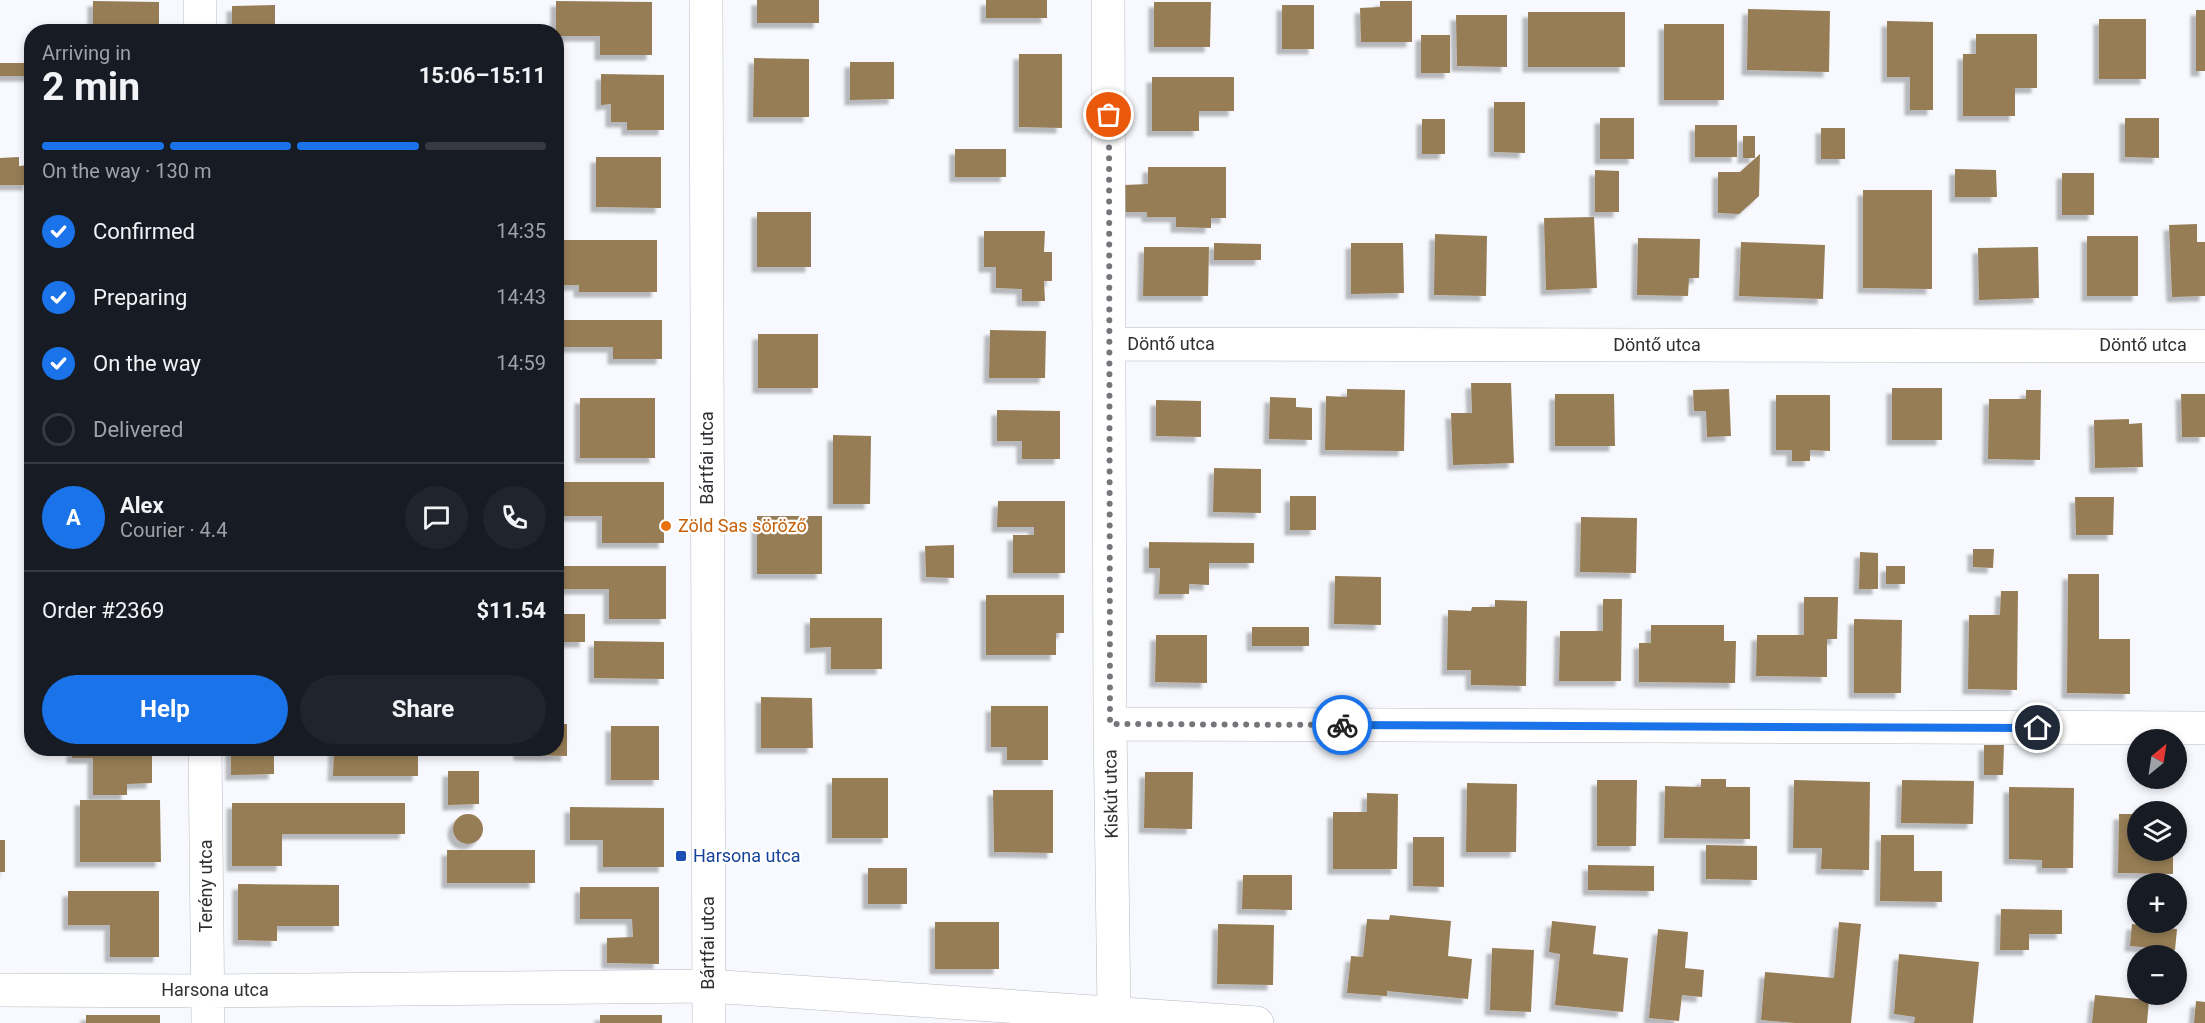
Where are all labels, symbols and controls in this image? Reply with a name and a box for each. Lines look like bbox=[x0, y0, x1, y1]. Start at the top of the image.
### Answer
text: Arriving in bbox=[42, 41, 131, 65]
text: 15:06–15:11 bbox=[419, 63, 546, 88]
text: 2 min bbox=[42, 64, 140, 110]
pin bbox=[1083, 89, 1134, 140]
icon: bag bbox=[1092, 98, 1125, 131]
text: On the way · 130 m bbox=[42, 159, 211, 183]
icon: check bbox=[42, 215, 75, 248]
text: Confirmed bbox=[93, 219, 195, 244]
text: 14:35 bbox=[496, 219, 546, 243]
icon: check bbox=[42, 281, 75, 314]
text: Preparing bbox=[93, 285, 187, 310]
text: 14:43 bbox=[496, 285, 546, 309]
street label: Döntő utca bbox=[1127, 333, 1215, 354]
street label: Döntő utca bbox=[1613, 334, 1701, 355]
street label: Döntő utca bbox=[2099, 334, 2187, 355]
icon: check bbox=[42, 347, 75, 380]
text: On the way bbox=[93, 351, 201, 376]
text: 14:59 bbox=[496, 351, 546, 375]
street label: Bártfai utca bbox=[696, 411, 717, 505]
text: Delivered bbox=[93, 417, 183, 442]
button: chat bbox=[405, 486, 468, 549]
button: phone bbox=[483, 486, 546, 549]
text: Alex bbox=[120, 493, 164, 518]
text: A bbox=[66, 505, 81, 530]
place label: Zöld Sas söröző bbox=[678, 515, 807, 536]
text: Courier · 4.4 bbox=[120, 518, 227, 542]
marker: Zöld Sas söröző bbox=[659, 519, 673, 533]
text: Order #2369 bbox=[42, 598, 164, 623]
text: $11.54 bbox=[477, 598, 546, 623]
button: Help bbox=[42, 675, 288, 744]
button: Share bbox=[300, 675, 546, 744]
courier bbox=[1312, 695, 1372, 755]
pin bbox=[2012, 702, 2063, 753]
icon: bike bbox=[1326, 709, 1359, 742]
icon: home bbox=[2021, 711, 2054, 744]
north arrow bbox=[2127, 729, 2187, 789]
map controls bbox=[2127, 729, 2187, 1005]
street label: Kiskút utca bbox=[1099, 749, 1122, 839]
button: layers bbox=[2127, 801, 2187, 861]
street label: Terény utca bbox=[195, 840, 216, 932]
place label: Harsona utca bbox=[693, 845, 801, 866]
marker: Harsona utca bbox=[674, 849, 688, 863]
button: + bbox=[2127, 873, 2187, 933]
street label: Bártfai utca bbox=[697, 896, 718, 990]
button: − bbox=[2127, 945, 2187, 1005]
street label: Harsona utca bbox=[161, 979, 269, 1000]

